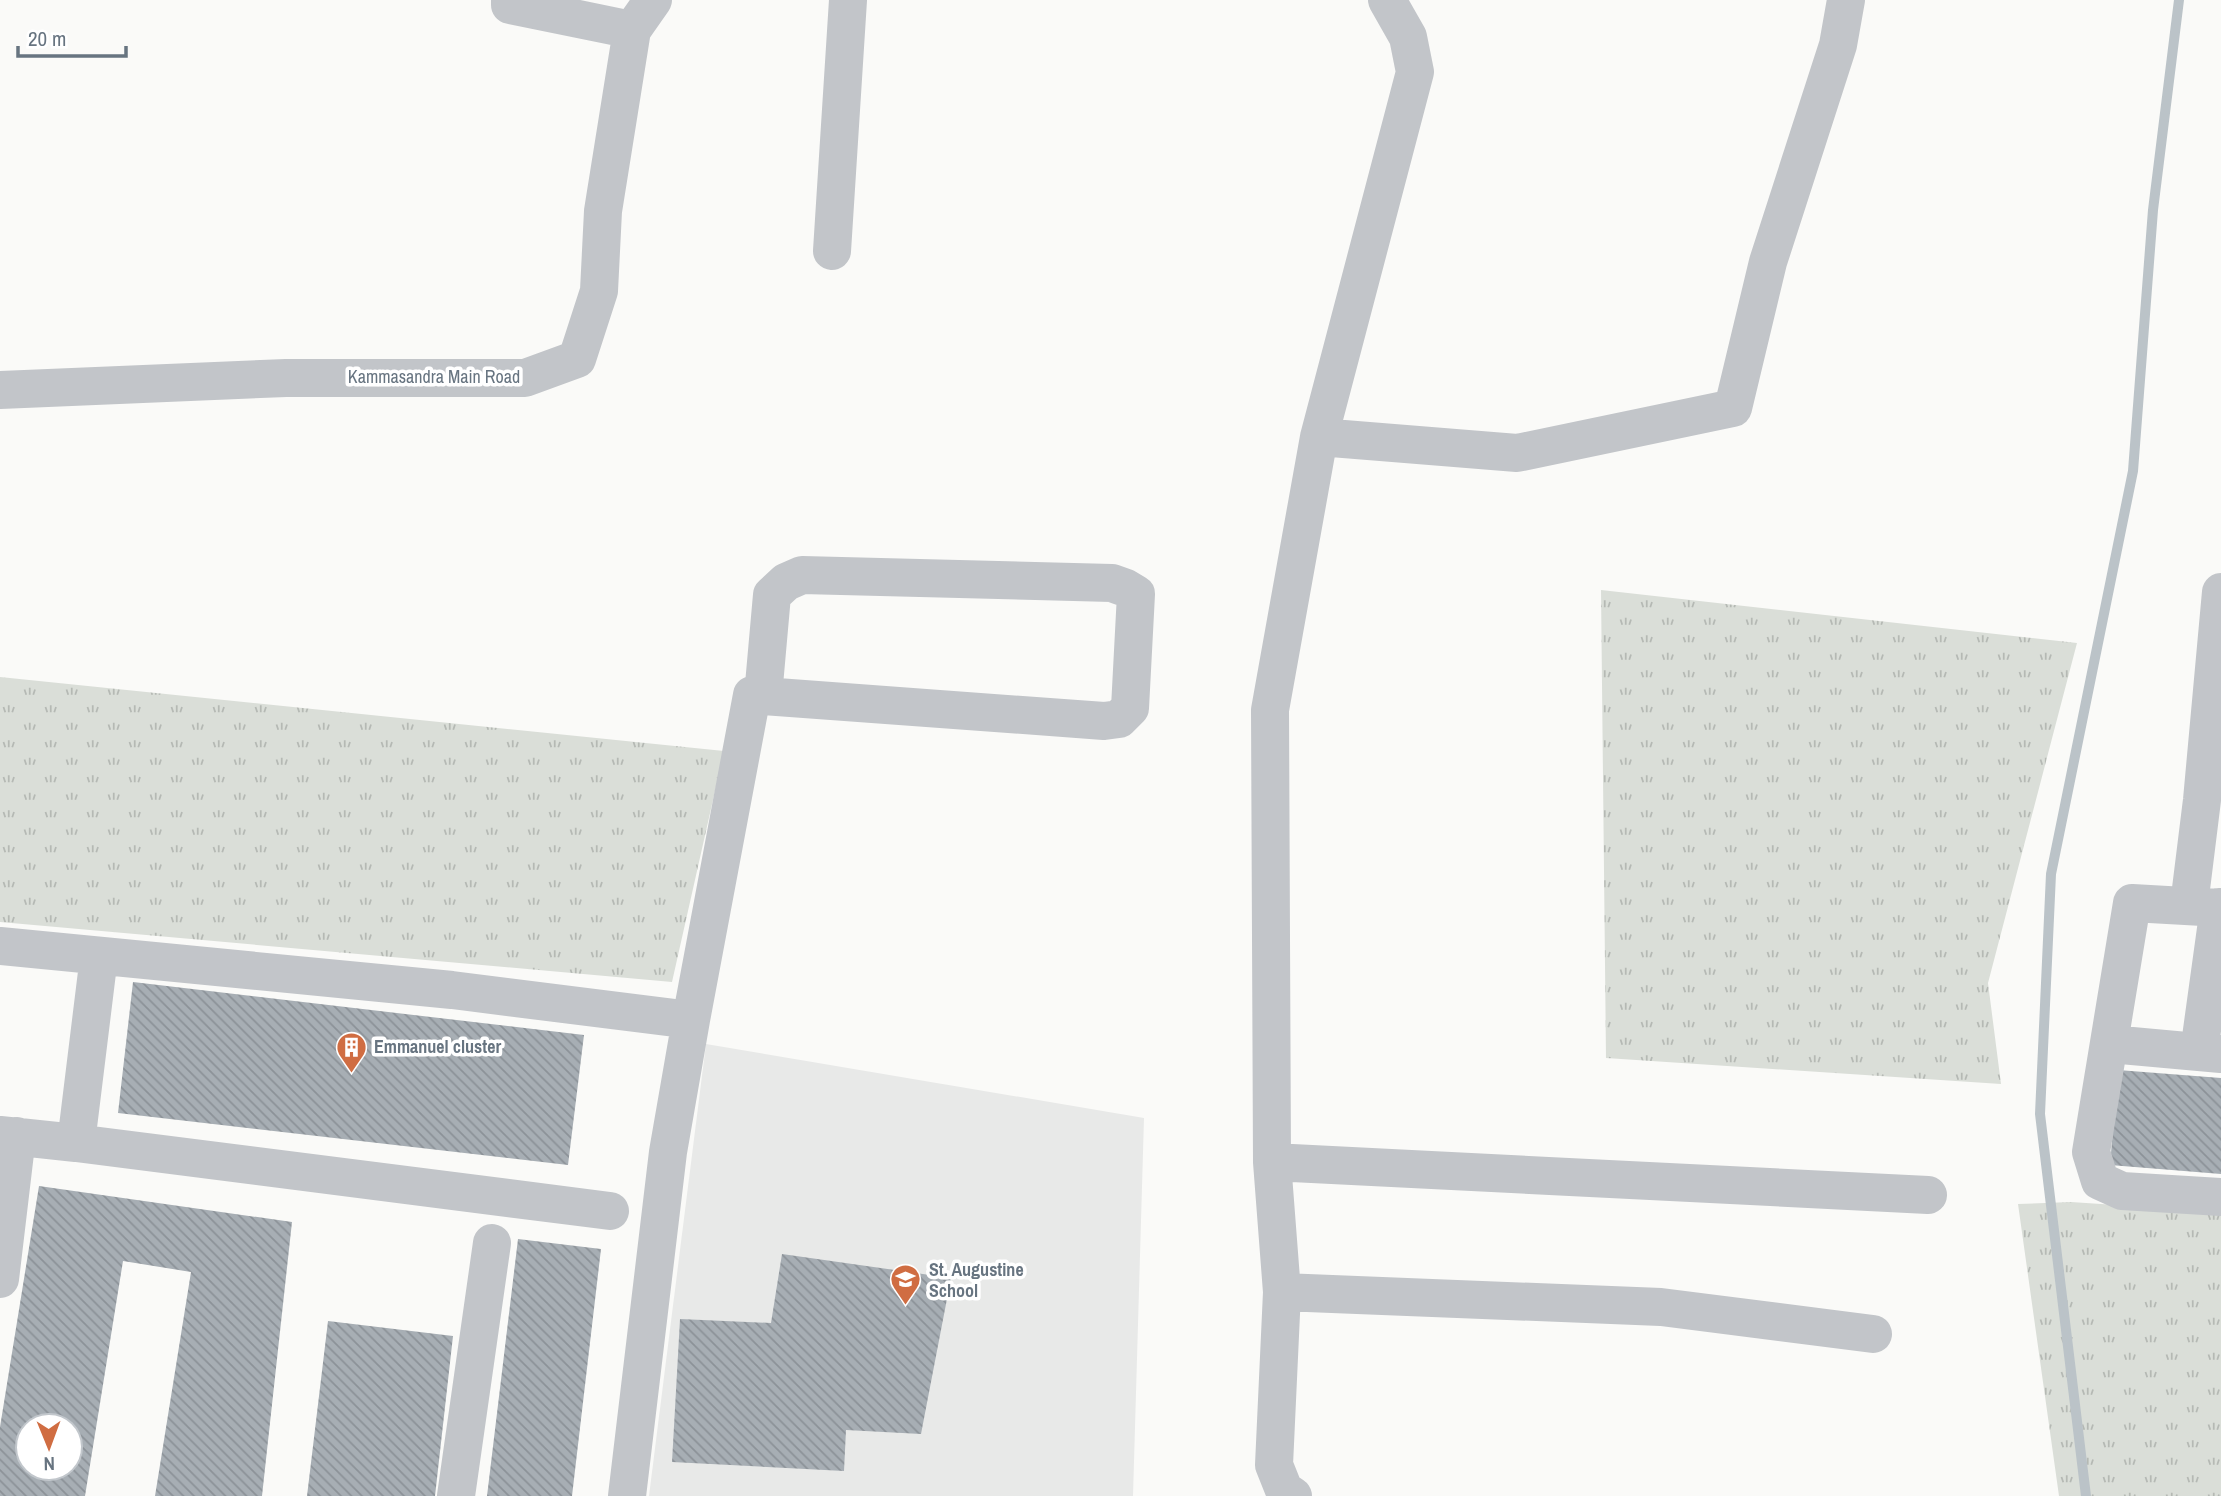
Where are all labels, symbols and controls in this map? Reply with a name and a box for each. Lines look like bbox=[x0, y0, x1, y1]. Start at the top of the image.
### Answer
scale bar bbox=[18, 14, 126, 58]
text: 20 m bbox=[28, 24, 66, 53]
street label: Kammasandra Main Road bbox=[348, 364, 520, 389]
building icon: Emmanuel cluster bbox=[334, 1030, 368, 1074]
place label: Emmanuel cluster bbox=[374, 1034, 501, 1059]
place label: St. Augustine School bbox=[929, 1257, 1024, 1303]
school or university icon: St. Augustine School bbox=[889, 1263, 923, 1307]
north arrow bbox=[14, 1412, 84, 1482]
text: N bbox=[43, 1451, 55, 1477]

